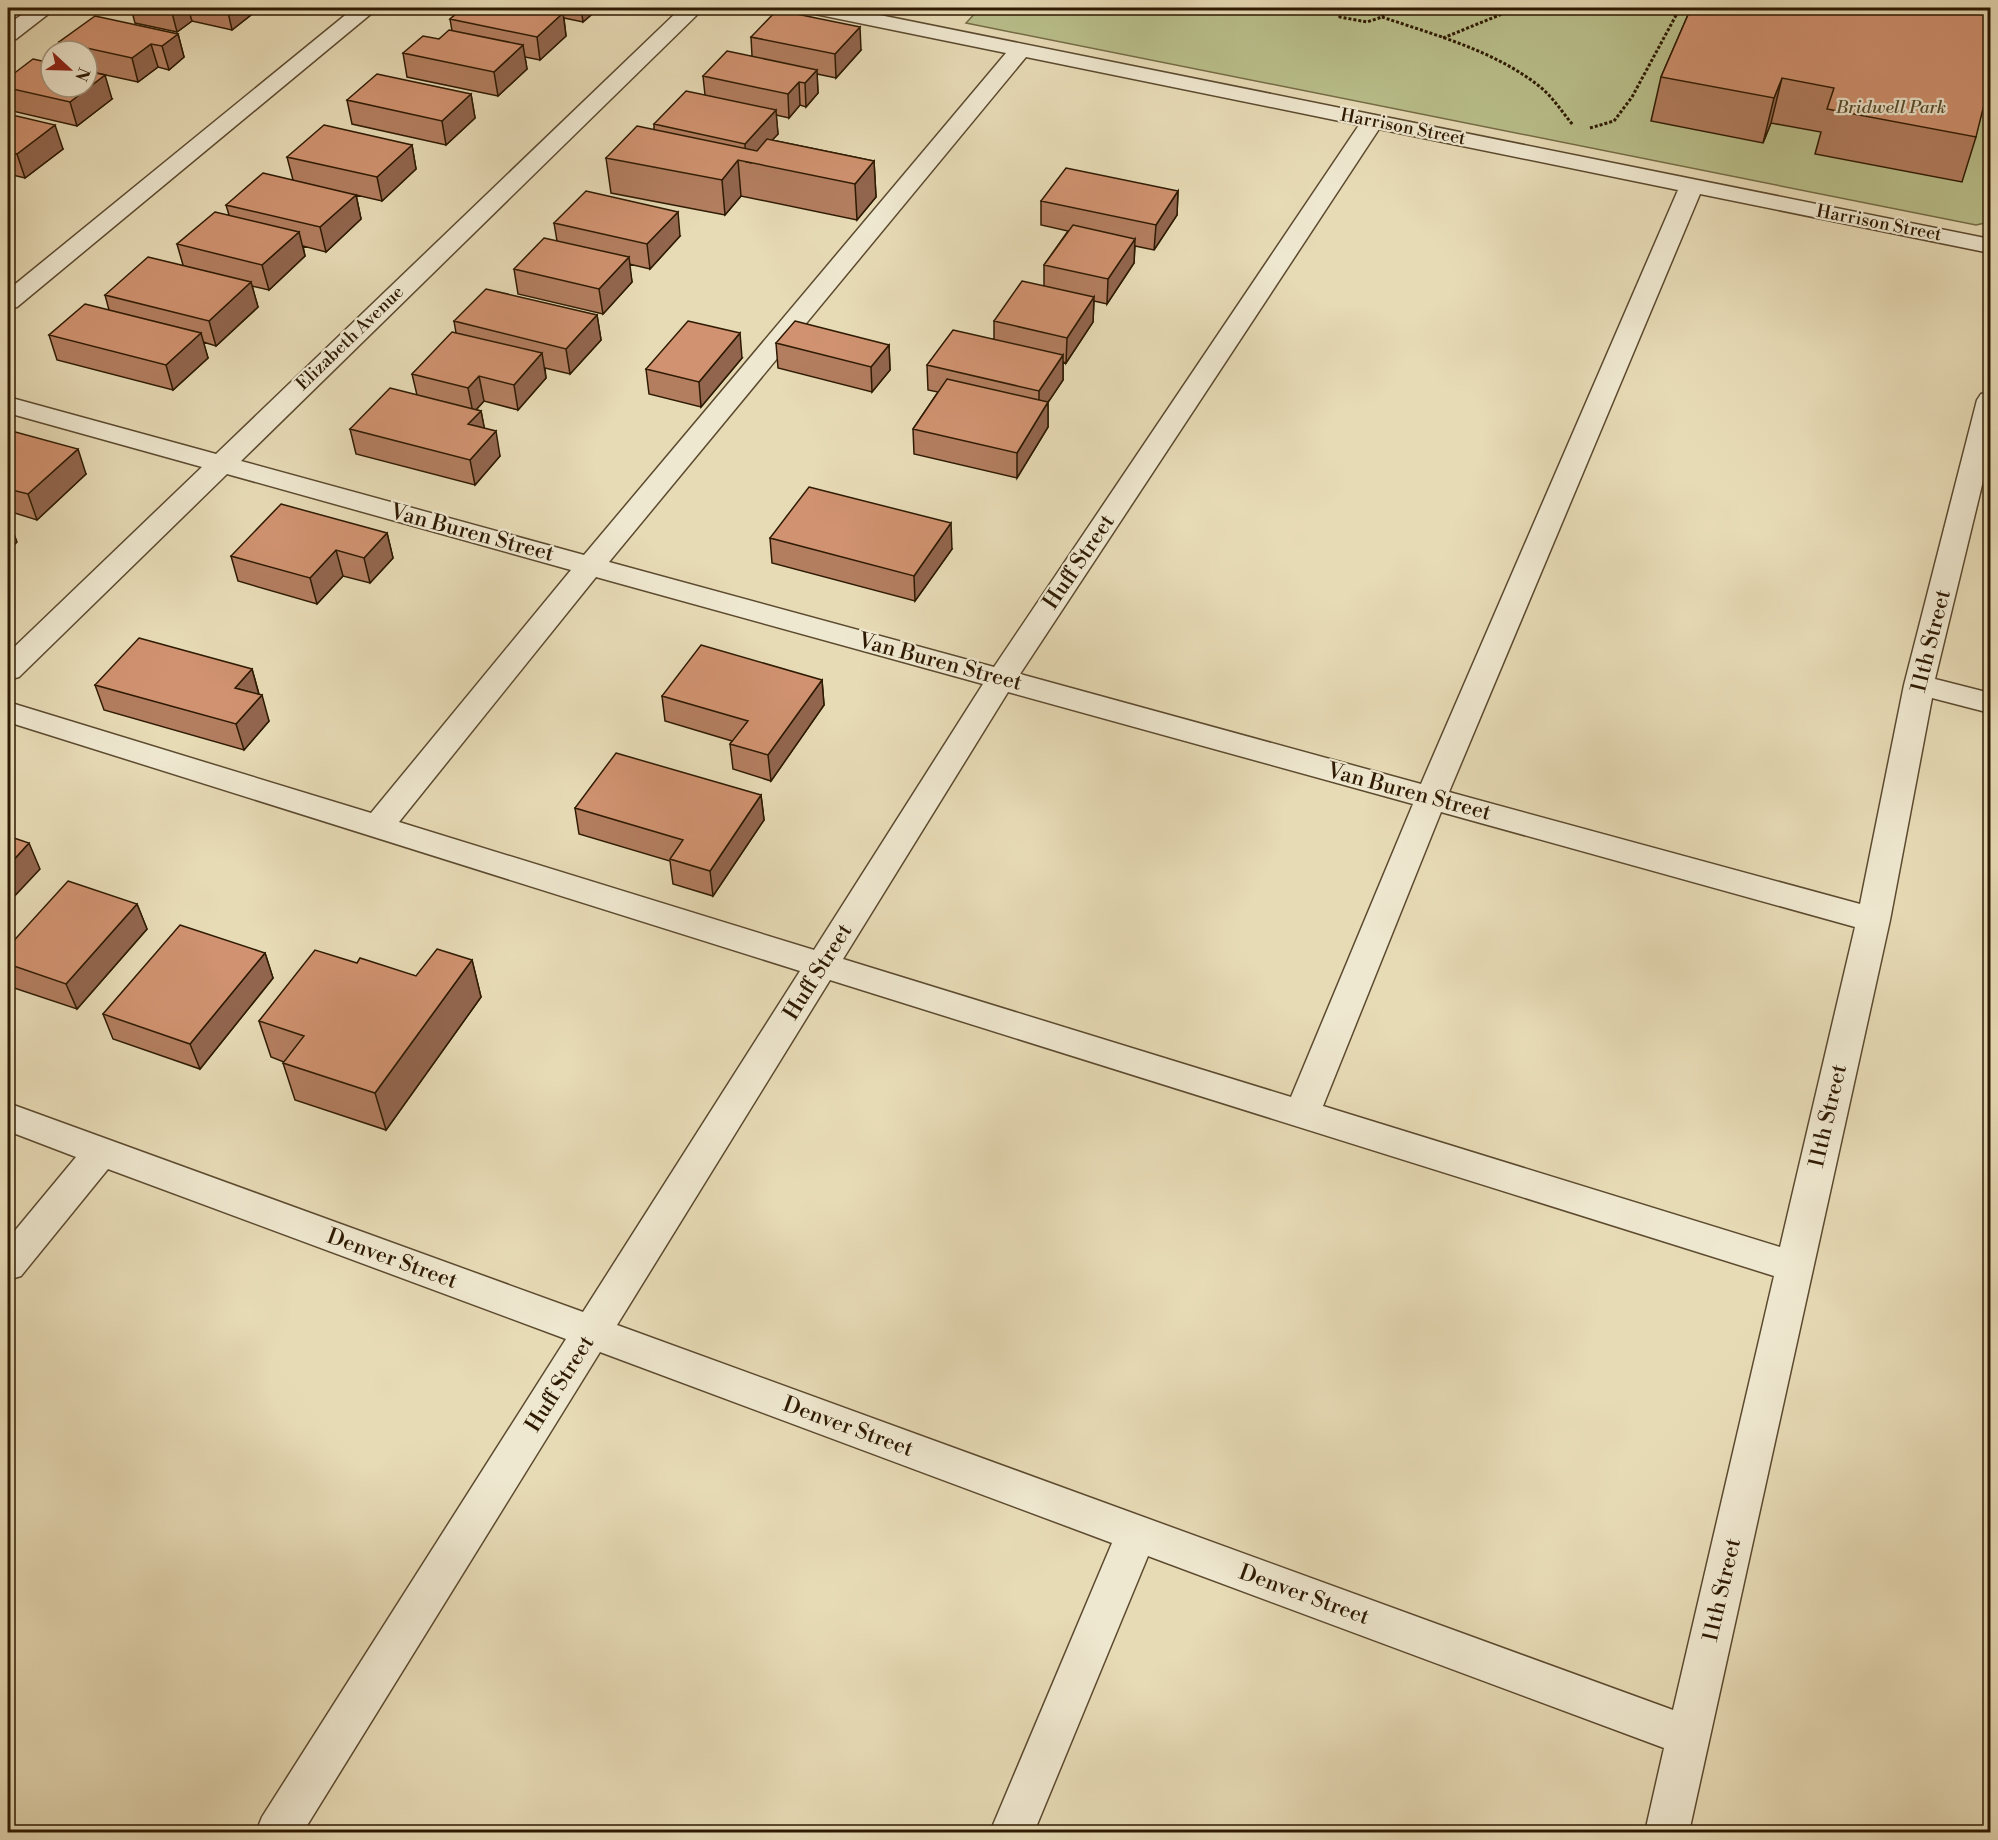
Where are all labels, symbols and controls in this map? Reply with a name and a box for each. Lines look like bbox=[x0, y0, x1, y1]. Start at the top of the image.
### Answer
north arrow bbox=[39, 39, 99, 99]
text: N bbox=[70, 65, 94, 84]
park label: Bridwell Park bbox=[1835, 96, 1946, 119]
street label: Harrison Street bbox=[1338, 104, 1468, 151]
street label: Harrison Street bbox=[1814, 200, 1944, 247]
street label: Elizabeth Avenue bbox=[291, 281, 409, 395]
street label: Van Buren Street bbox=[386, 498, 557, 568]
street label: Huff Street bbox=[1037, 509, 1121, 615]
street label: 11th Street bbox=[1905, 587, 1957, 695]
street label: Van Buren Street bbox=[854, 627, 1025, 697]
street label: Van Buren Street bbox=[1323, 757, 1494, 827]
street label: Huff Street bbox=[778, 919, 858, 1025]
street label: 11th Street bbox=[1803, 1062, 1853, 1170]
street label: Denver Street bbox=[323, 1223, 461, 1295]
street label: Huff Street bbox=[520, 1331, 600, 1437]
street label: Denver Street bbox=[779, 1391, 917, 1463]
street label: 11th Street bbox=[1697, 1536, 1747, 1644]
street label: Denver Street bbox=[1235, 1559, 1373, 1631]

